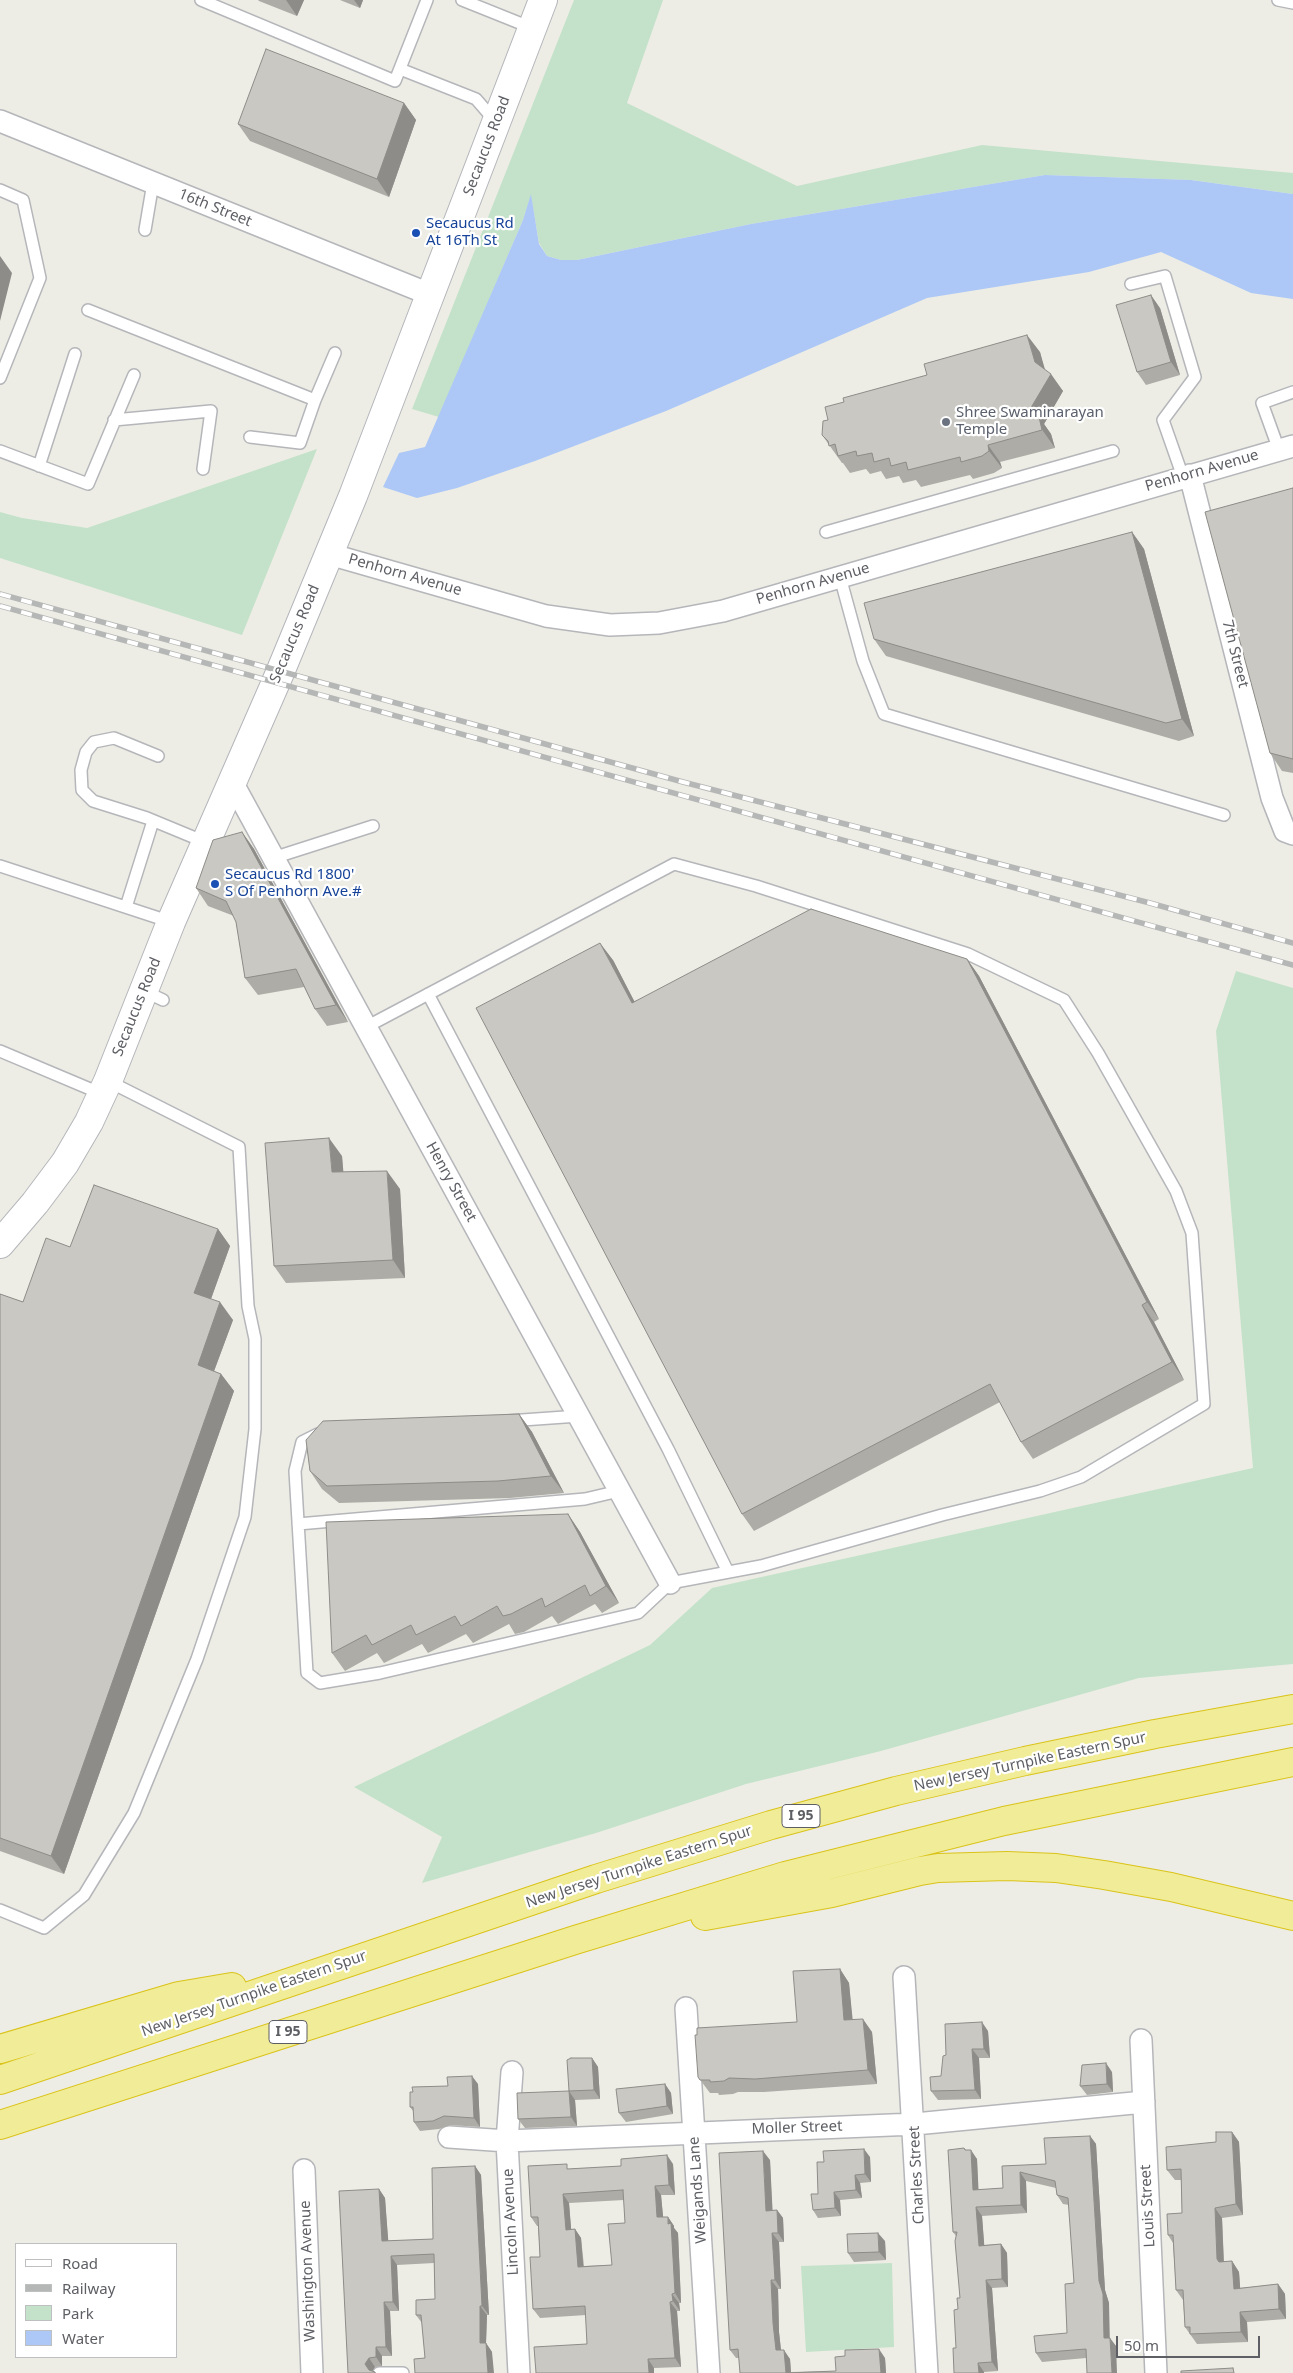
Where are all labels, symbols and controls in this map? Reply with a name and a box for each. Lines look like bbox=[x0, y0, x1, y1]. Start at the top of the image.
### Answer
street label: Secaucus Road bbox=[460, 94, 514, 198]
street label: 16th Street bbox=[176, 185, 254, 231]
place label: Secaucus Rd At 16Th St bbox=[426, 215, 514, 250]
marker: Secaucus Rd At 16Th St bbox=[410, 227, 422, 239]
place label: Shree Swaminarayan Temple bbox=[956, 404, 1104, 439]
marker: Shree Swaminarayan Temple bbox=[940, 416, 952, 428]
street label: Penhorn Avenue bbox=[1143, 446, 1261, 496]
street label: Penhorn Avenue bbox=[346, 550, 464, 600]
street label: Penhorn Avenue bbox=[754, 559, 872, 609]
street label: Secaucus Road bbox=[266, 582, 324, 686]
street label: 7th Street bbox=[1218, 618, 1252, 690]
place label: Secaucus Rd 1800' S Of Penhorn Ave.# bbox=[225, 866, 362, 901]
marker: Secaucus Rd 1800' S Of Penhorn Ave.# bbox=[209, 878, 221, 890]
street label: Secaucus Road bbox=[109, 955, 165, 1059]
street label: Henry Street bbox=[422, 1139, 480, 1225]
street label: New Jersey Turnpike Eastern Spur bbox=[912, 1729, 1148, 1795]
road number: I 95 bbox=[782, 1804, 820, 1828]
street label: New Jersey Turnpike Eastern Spur bbox=[524, 1822, 754, 1912]
street label: New Jersey Turnpike Eastern Spur bbox=[139, 1947, 369, 2041]
road number: I 95 bbox=[269, 2020, 307, 2044]
street label: Moller Street bbox=[751, 2117, 843, 2139]
street label: Charles Street bbox=[905, 2125, 929, 2225]
street label: Weigands Lane bbox=[685, 2136, 711, 2244]
street label: Louis Street bbox=[1137, 2164, 1159, 2248]
street label: Lincoln Avenue bbox=[499, 2168, 523, 2276]
street label: Washington Avenue bbox=[297, 2200, 319, 2342]
legend bbox=[15, 2243, 178, 2358]
text: Road bbox=[62, 2253, 98, 2273]
text: Railway bbox=[62, 2278, 115, 2298]
text: Park bbox=[62, 2303, 94, 2323]
scale bar bbox=[1118, 2326, 1262, 2358]
text: Water bbox=[62, 2328, 104, 2348]
text: 50 m bbox=[1124, 2335, 1159, 2355]

